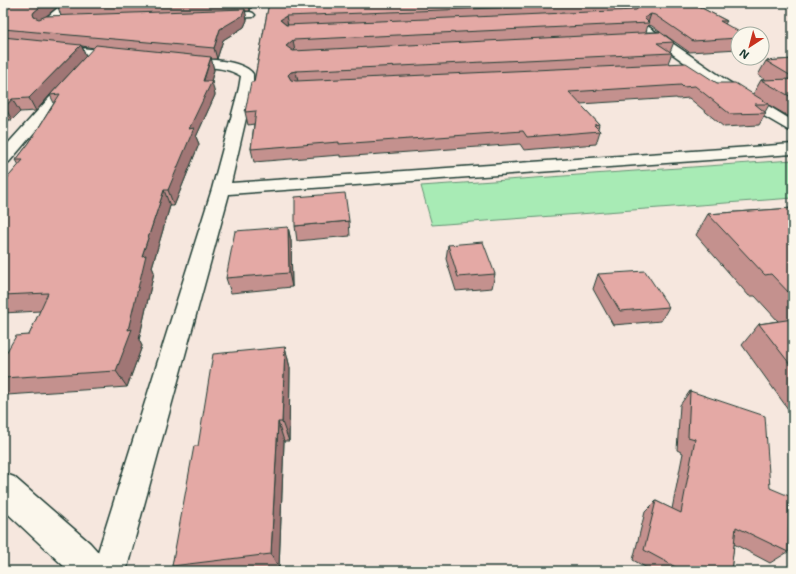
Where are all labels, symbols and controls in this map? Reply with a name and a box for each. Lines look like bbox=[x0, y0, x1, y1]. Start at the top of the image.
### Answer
north arrow bbox=[730, 26, 770, 66]
text: N bbox=[736, 45, 752, 62]

